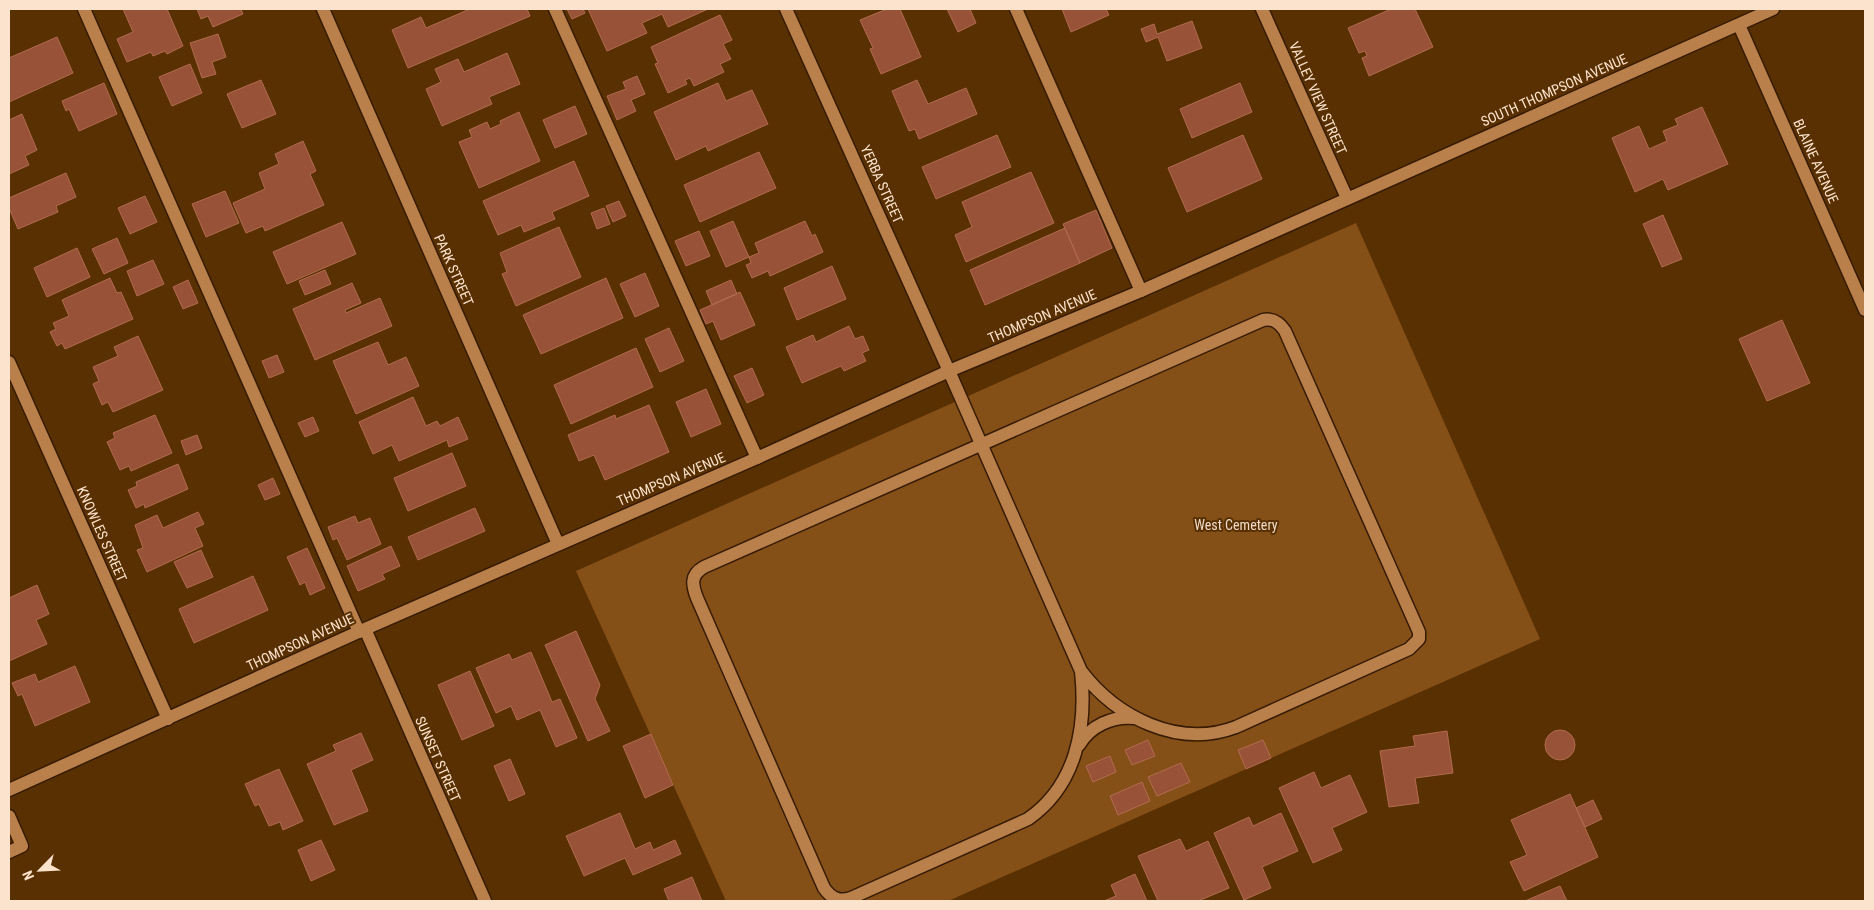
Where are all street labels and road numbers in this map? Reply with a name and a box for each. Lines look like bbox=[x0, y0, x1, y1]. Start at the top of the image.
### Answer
street label: VALLEY VIEW STREET bbox=[1286, 39, 1350, 157]
street label: SOUTH THOMPSON AVENUE bbox=[1478, 50, 1630, 130]
street label: BLAINE AVENUE bbox=[1790, 116, 1842, 206]
street label: YERBA STREET bbox=[858, 142, 906, 226]
street label: PARK STREET bbox=[431, 232, 477, 308]
street label: THOMPSON AVENUE bbox=[985, 286, 1099, 346]
street label: THOMPSON AVENUE bbox=[614, 449, 728, 509]
street label: KNOWLES STREET bbox=[74, 484, 130, 584]
street label: THOMPSON AVENUE bbox=[244, 610, 356, 674]
street label: SUNSET STREET bbox=[412, 714, 464, 804]

